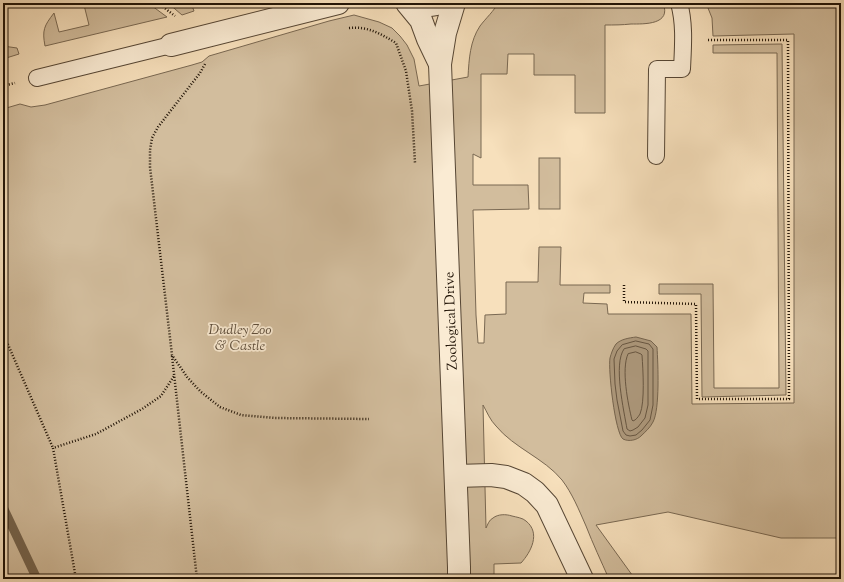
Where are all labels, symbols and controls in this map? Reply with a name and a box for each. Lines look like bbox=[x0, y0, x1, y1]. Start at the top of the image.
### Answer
street label: Zoological Drive bbox=[440, 271, 464, 371]
park label: Dudley Zoo & Castle bbox=[208, 321, 272, 357]

